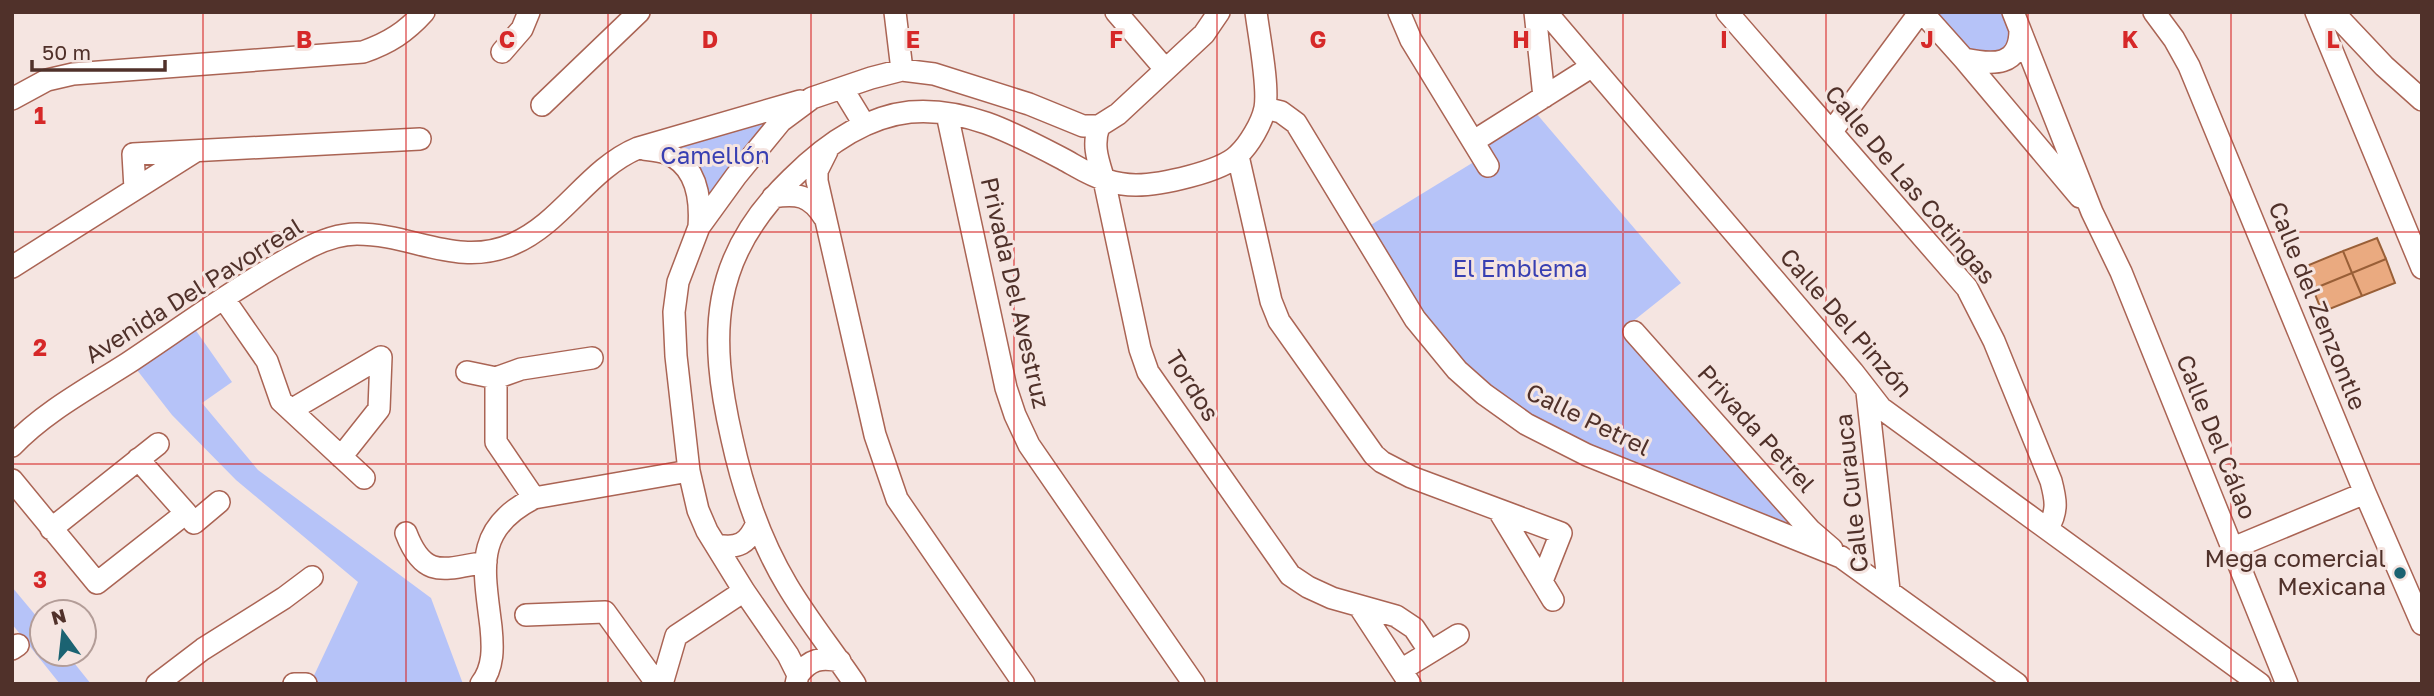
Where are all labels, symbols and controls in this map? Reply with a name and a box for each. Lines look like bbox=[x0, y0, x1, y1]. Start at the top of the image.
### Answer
text: B bbox=[296, 25, 312, 53]
text: C bbox=[499, 25, 515, 53]
text: D bbox=[702, 25, 718, 53]
text: E bbox=[906, 25, 920, 53]
text: F bbox=[1109, 25, 1123, 53]
text: G bbox=[1310, 25, 1326, 53]
text: H bbox=[1512, 25, 1530, 53]
text: I bbox=[1720, 25, 1728, 53]
text: J bbox=[1920, 25, 1934, 53]
text: K bbox=[2122, 25, 2139, 53]
text: L bbox=[2326, 25, 2340, 53]
scale bar bbox=[32, 28, 164, 72]
text: 50 m bbox=[42, 39, 91, 65]
street label: Calle De Las Cotingas bbox=[1820, 79, 2003, 289]
text: 1 bbox=[34, 101, 46, 129]
park label: Camellón bbox=[660, 140, 770, 169]
street label: Privada Del Avestruz bbox=[976, 174, 1057, 411]
street label: Calle del Zenzontle bbox=[2263, 197, 2373, 414]
street label: Avenida Del Pavorreal bbox=[79, 211, 307, 369]
street label: Calle Del Pinzón bbox=[1775, 242, 1920, 402]
park label: El Emblema bbox=[1452, 253, 1588, 282]
text: 2 bbox=[33, 333, 47, 361]
street label: Tordos bbox=[1160, 344, 1226, 426]
street label: Calle Del Cálao bbox=[2171, 350, 2264, 523]
street label: Privada Petrel bbox=[1692, 358, 1822, 498]
street label: Calle Petrel bbox=[1522, 376, 1656, 461]
street label: Calle Curauca bbox=[1828, 412, 1873, 574]
place label: Mega comercial Mexicana bbox=[2205, 543, 2386, 600]
text: 3 bbox=[33, 565, 47, 593]
marker: Mega comercial Mexicana bbox=[2392, 565, 2408, 581]
north arrow bbox=[28, 598, 98, 668]
text: N bbox=[49, 603, 68, 629]

